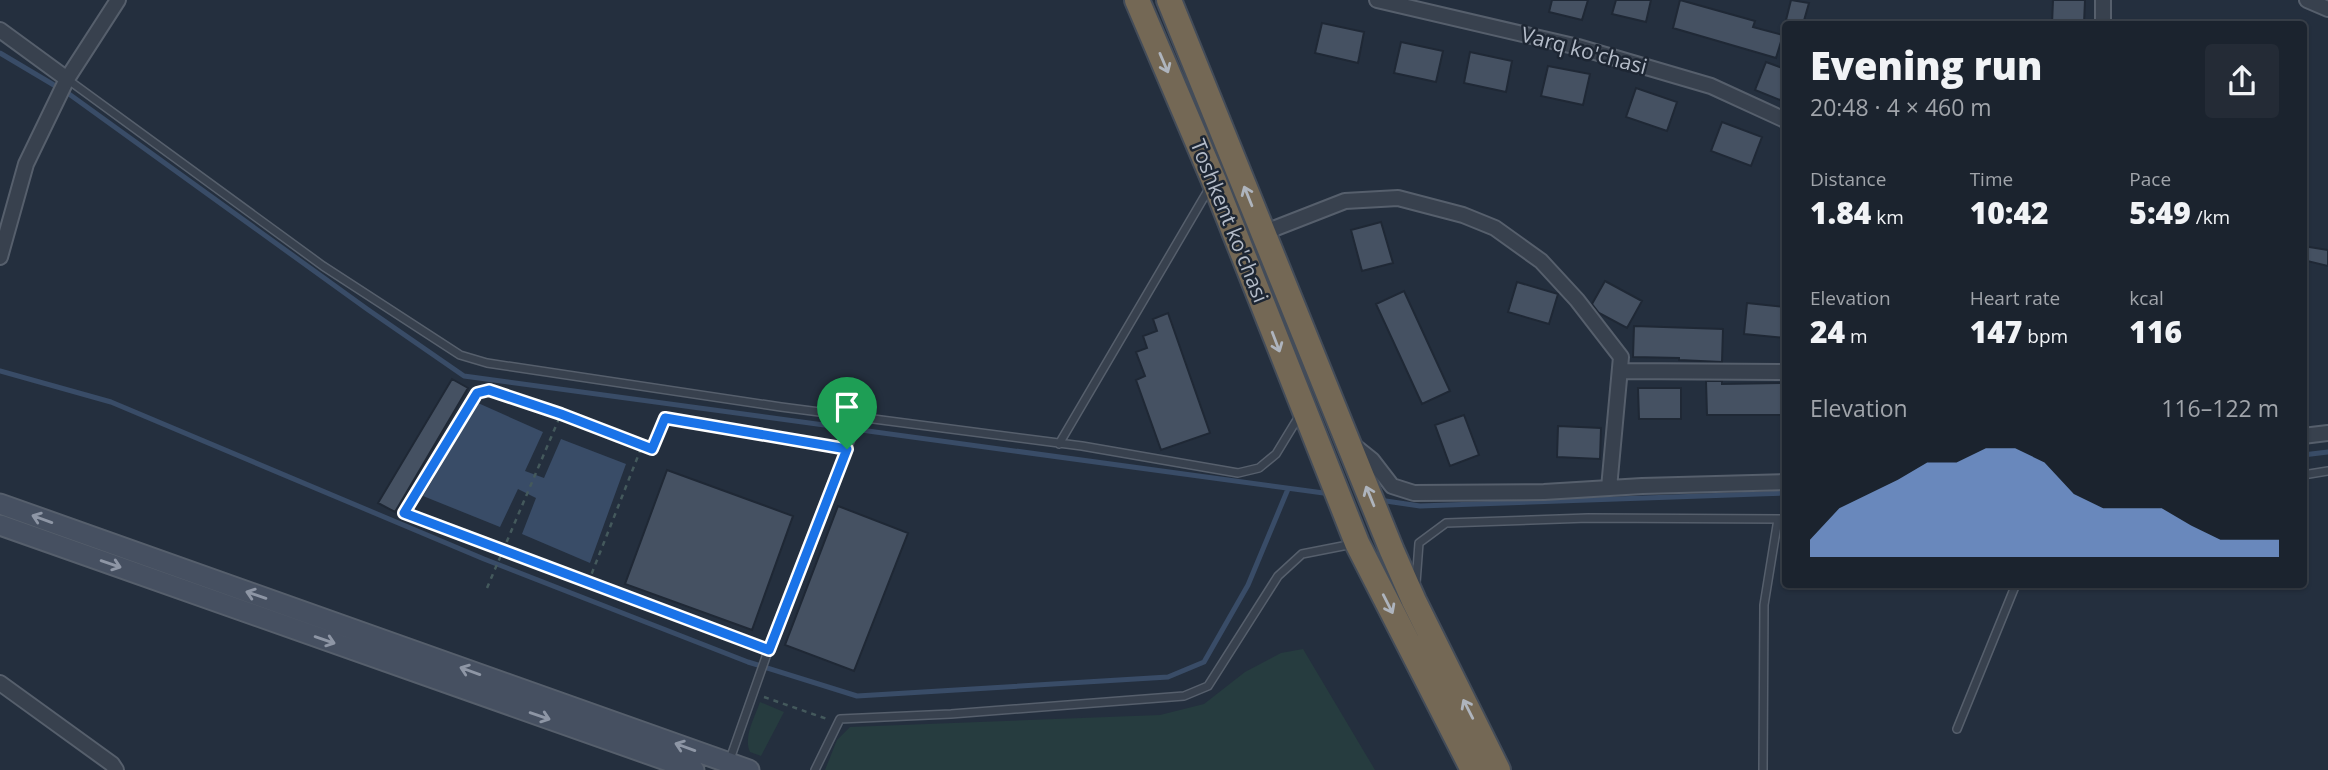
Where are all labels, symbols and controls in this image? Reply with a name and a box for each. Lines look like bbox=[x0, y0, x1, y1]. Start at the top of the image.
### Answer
street label: Varq ko'chasi bbox=[1518, 20, 1650, 80]
text: Evening run bbox=[1810, 39, 2042, 91]
button: share bbox=[2205, 44, 2279, 118]
one-way arrow bbox=[1158, 51, 1171, 73]
text: 20:48 · 4 × 460 m bbox=[1810, 91, 1992, 123]
street label: Toshkent ko'chasi bbox=[1184, 135, 1275, 306]
text: Distance bbox=[1810, 166, 1886, 192]
text: Time bbox=[1970, 166, 2013, 192]
text: Pace bbox=[2129, 166, 2171, 192]
one-way arrow bbox=[1241, 186, 1254, 207]
text: 1.84 bbox=[1810, 192, 1871, 233]
text: 10:42 bbox=[1970, 192, 2049, 233]
text: 5:49 bbox=[2129, 192, 2191, 233]
text: km bbox=[1871, 204, 1904, 230]
text: /km bbox=[2191, 204, 2230, 230]
text: Elevation bbox=[1810, 285, 1891, 311]
text: Heart rate bbox=[1970, 285, 2060, 311]
text: kcal bbox=[2129, 285, 2164, 311]
text: 24 bbox=[1810, 311, 1845, 352]
text: 147 bbox=[1970, 311, 2022, 352]
text: 116 bbox=[2129, 311, 2182, 352]
text: m bbox=[1845, 323, 1868, 349]
text: bpm bbox=[2022, 323, 2068, 349]
one-way arrow bbox=[1271, 330, 1284, 352]
pin bbox=[817, 377, 877, 449]
icon: arrive bbox=[828, 388, 866, 426]
text: Elevation bbox=[1810, 392, 1908, 424]
text: 116–122 m bbox=[2161, 392, 2279, 424]
one-way arrow bbox=[1363, 485, 1376, 507]
one-way arrow bbox=[31, 512, 53, 524]
one-way arrow bbox=[99, 559, 121, 571]
one-way arrow bbox=[245, 588, 267, 600]
one-way arrow bbox=[1382, 593, 1395, 614]
one-way arrow bbox=[314, 634, 336, 647]
one-way arrow bbox=[460, 664, 482, 676]
one-way arrow bbox=[1460, 699, 1474, 720]
one-way arrow bbox=[528, 710, 550, 723]
one-way arrow bbox=[674, 740, 696, 752]

